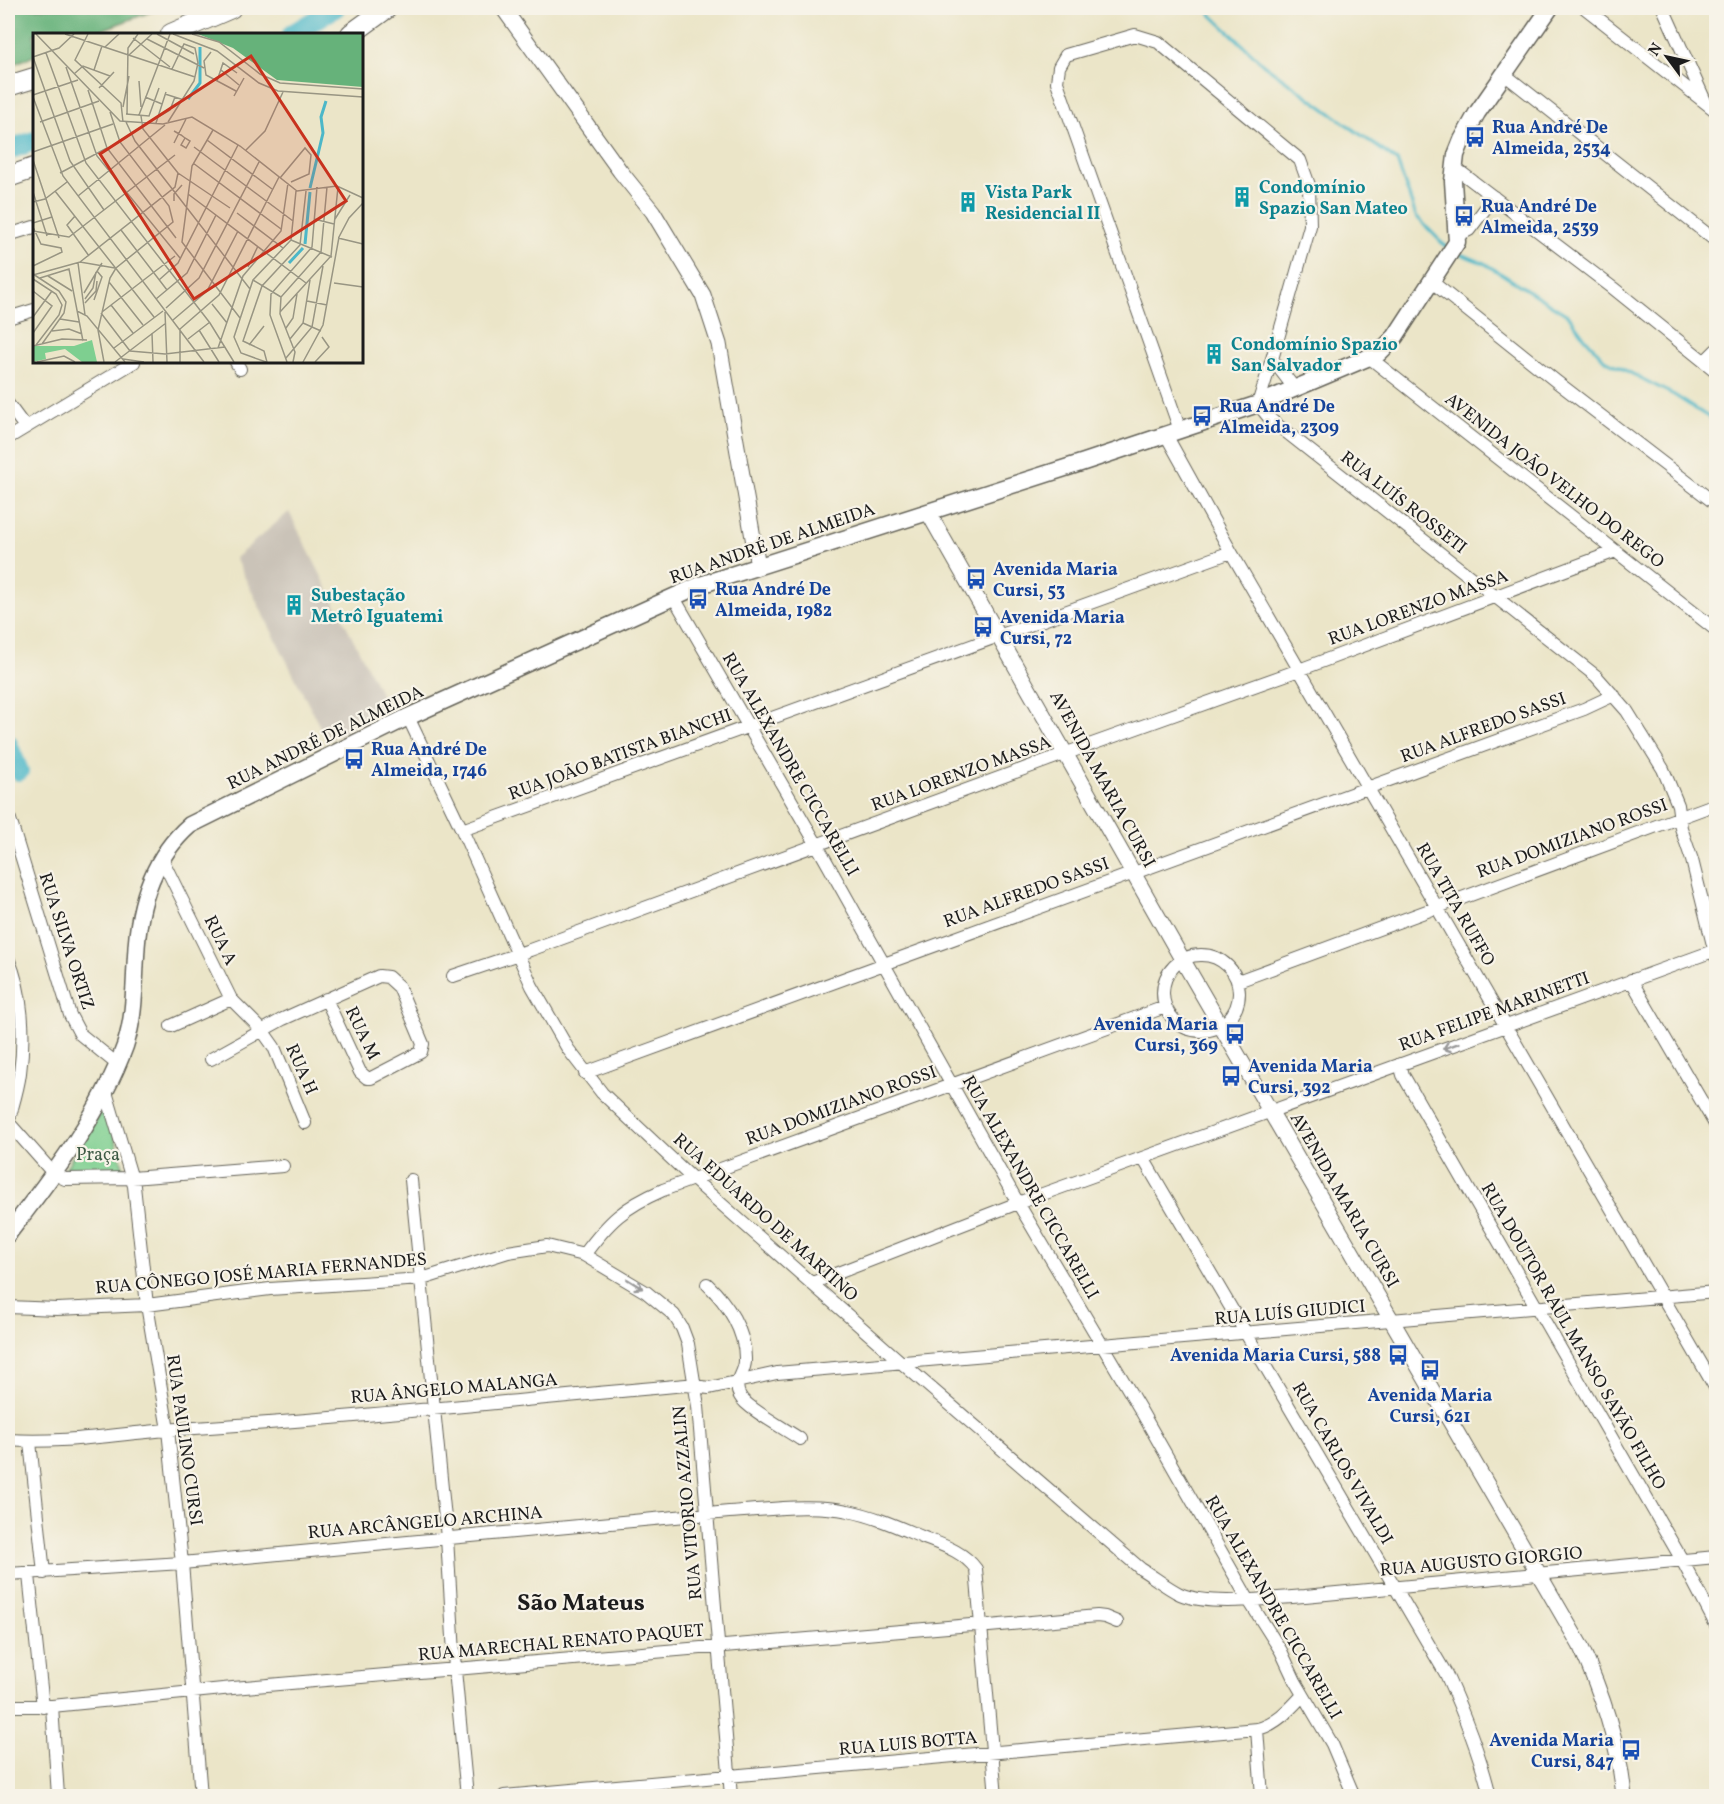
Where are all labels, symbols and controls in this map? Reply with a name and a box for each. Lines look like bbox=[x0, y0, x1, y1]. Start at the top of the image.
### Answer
north arrow bbox=[1637, 27, 1697, 87]
inset map bbox=[33, 33, 363, 363]
text: N bbox=[1644, 39, 1669, 61]
place label: Rua André De Almeida, 2534 bbox=[1492, 116, 1611, 162]
bus stop icon: Rua André De Almeida, 2534 bbox=[1463, 125, 1487, 149]
place label: Condomínio Spazio San Mateo bbox=[1259, 176, 1408, 222]
place label: Vista Park Residencial II bbox=[985, 181, 1101, 227]
building icon: Condomínio Spazio San Mateo bbox=[1230, 185, 1254, 209]
building icon: Vista Park Residencial II bbox=[956, 190, 980, 214]
place label: Rua André De Almeida, 2539 bbox=[1481, 195, 1599, 241]
bus stop icon: Rua André De Almeida, 2539 bbox=[1452, 204, 1476, 228]
place label: Condomínio Spazio San Salvador bbox=[1231, 333, 1398, 379]
building icon: Condomínio Spazio San Salvador bbox=[1202, 342, 1226, 366]
street label: AVENIDA JOÃO VELHO DO REGO bbox=[1439, 388, 1669, 575]
place label: Rua André De Almeida, 2309 bbox=[1219, 395, 1339, 441]
bus stop icon: Rua André De Almeida, 2309 bbox=[1190, 404, 1214, 428]
street label: RUA LUÍS ROSSETI bbox=[1335, 446, 1472, 561]
street label: RUA ANDRÉ DE ALMEIDA bbox=[666, 497, 879, 591]
place label: Avenida Maria Cursi, 53 bbox=[993, 558, 1118, 604]
street label: RUA LORENZO MASSA bbox=[1325, 564, 1512, 653]
bus stop icon: Avenida Maria Cursi, 53 bbox=[964, 567, 988, 591]
place label: Rua André De Almeida, 1982 bbox=[715, 578, 832, 624]
place label: Subestação Metrô Iguatemi bbox=[311, 584, 443, 630]
bus stop icon: Rua André De Almeida, 1982 bbox=[686, 587, 710, 611]
building icon: Subestação Metrô Iguatemi bbox=[282, 593, 306, 617]
place label: Avenida Maria Cursi, 72 bbox=[1000, 606, 1125, 652]
bus stop icon: Avenida Maria Cursi, 72 bbox=[971, 615, 995, 639]
street label: RUA ALEXANDRE CICCARELLI bbox=[715, 648, 864, 881]
street label: RUA ANDRÉ DE ALMEIDA bbox=[223, 680, 428, 797]
street label: AVENIDA MARIA CURSI bbox=[1043, 687, 1161, 873]
street label: RUA ALFREDO SASSI bbox=[1397, 687, 1570, 770]
street label: RUA JOÃO BATISTA BIANCHI bbox=[505, 703, 736, 808]
street label: RUA LORENZO MASSA bbox=[868, 730, 1055, 819]
place label: Rua André De Almeida, 1746 bbox=[371, 738, 487, 784]
bus stop icon: Rua André De Almeida, 1746 bbox=[342, 747, 366, 771]
street label: RUA DOMIZIANO ROSSI bbox=[1473, 793, 1672, 886]
street label: RUA TITA RUFFO bbox=[1409, 838, 1500, 971]
street label: RUA ALFREDO SASSI bbox=[940, 852, 1113, 935]
street label: RUA SILVA ORTIZ bbox=[32, 870, 100, 1013]
street label: RUA A bbox=[197, 912, 243, 970]
street label: RUA FELIPE MARINETTI bbox=[1396, 966, 1593, 1059]
street label: RUA M bbox=[338, 1003, 385, 1065]
place label: Avenida Maria Cursi, 369 bbox=[1093, 1013, 1218, 1059]
bus stop icon: Avenida Maria Cursi, 369 bbox=[1223, 1022, 1247, 1046]
street label: RUA H bbox=[278, 1040, 323, 1099]
one-way arrow bbox=[1442, 1041, 1460, 1052]
place label: Avenida Maria Cursi, 392 bbox=[1248, 1055, 1373, 1101]
street label: RUA DOMIZIANO ROSSI bbox=[742, 1060, 941, 1153]
bus stop icon: Avenida Maria Cursi, 392 bbox=[1219, 1064, 1243, 1088]
street label: RUA ALEXANDRE CICCARELLI bbox=[955, 1071, 1104, 1304]
street label: AVENIDA MARIA CURSI bbox=[1283, 1108, 1404, 1293]
street label: RUA EDUARDO DE MARTINO bbox=[667, 1128, 863, 1308]
park label: Praça bbox=[76, 1143, 120, 1168]
street label: RUA DOUTOR RAUL MANSO SAYÃO FILHO bbox=[1474, 1178, 1671, 1495]
street label: RUA CÔNEGO JOSÉ MARIA FERNANDES bbox=[94, 1248, 428, 1301]
one-way arrow bbox=[626, 1279, 643, 1291]
street label: RUA LUÍS GIUDICI bbox=[1214, 1294, 1367, 1333]
bus stop icon: Avenida Maria Cursi, 588 bbox=[1386, 1343, 1410, 1367]
place label: Avenida Maria Cursi, 588 bbox=[1170, 1344, 1381, 1369]
street label: RUA PAULINO CURSI bbox=[159, 1353, 208, 1527]
bus stop icon: Avenida Maria Cursi, 621 bbox=[1418, 1358, 1442, 1382]
street label: RUA ÂNGELO MALANGA bbox=[350, 1368, 559, 1411]
street label: RUA CARLOS VIVALDI bbox=[1285, 1378, 1398, 1549]
place label: Avenida Maria Cursi, 621 bbox=[1368, 1384, 1493, 1430]
street label: RUA VITORIO AZZALIN bbox=[668, 1405, 709, 1601]
street label: RUA ALEXANDRE CICCARELLI bbox=[1198, 1491, 1347, 1724]
street label: RUA ARCÂNGELO ARCHINA bbox=[307, 1501, 544, 1546]
street label: RUA AUGUSTO GIORGIO bbox=[1379, 1541, 1584, 1584]
district label: São Mateus bbox=[517, 1587, 645, 1621]
street label: RUA MARECHAL RENATO PAQUET bbox=[417, 1618, 706, 1668]
street label: RUA LUIS BOTTA bbox=[838, 1726, 979, 1763]
place label: Avenida Maria Cursi, 847 bbox=[1489, 1729, 1614, 1775]
bus stop icon: Avenida Maria Cursi, 847 bbox=[1619, 1738, 1643, 1762]

